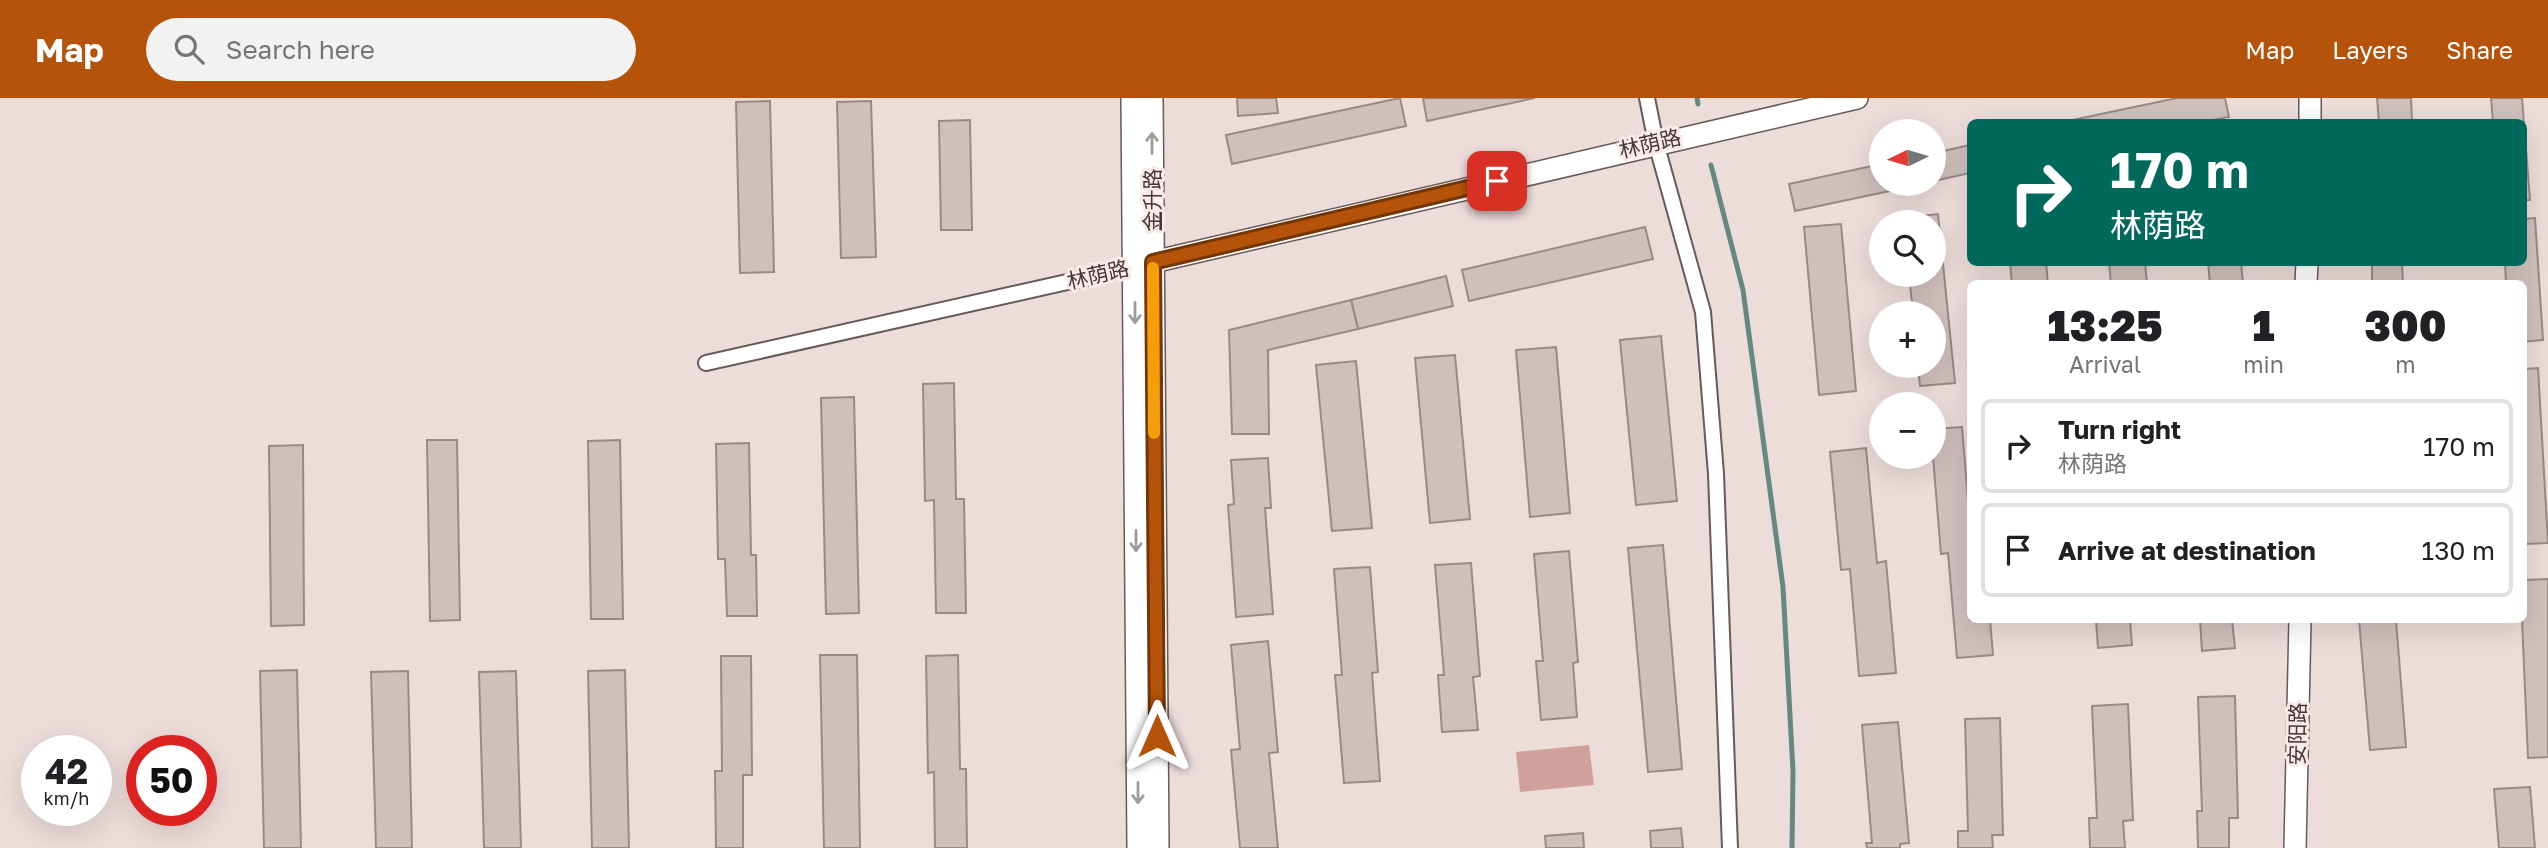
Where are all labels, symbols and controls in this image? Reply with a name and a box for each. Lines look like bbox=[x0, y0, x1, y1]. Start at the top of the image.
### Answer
search box bbox=[146, 18, 636, 81]
text: Map bbox=[35, 30, 104, 69]
icon: search bbox=[170, 30, 208, 68]
text: Search here bbox=[226, 34, 375, 65]
text: Map bbox=[2245, 35, 2294, 64]
text: Layers bbox=[2332, 35, 2408, 64]
text: Share bbox=[2446, 35, 2513, 64]
north arrow bbox=[1869, 119, 1946, 196]
map controls bbox=[1869, 119, 1946, 469]
street label: 林荫路 bbox=[1616, 123, 1683, 163]
one-way arrow bbox=[1145, 132, 1159, 155]
text: 170 m bbox=[2110, 140, 2249, 199]
icon: right bbox=[1995, 147, 2086, 238]
pin bbox=[1467, 151, 1527, 211]
icon: arrive bbox=[1478, 162, 1516, 200]
street label: 金升路 bbox=[1139, 169, 1165, 232]
text: 林荫路 bbox=[2110, 206, 2206, 244]
button: search bbox=[1869, 210, 1946, 287]
street label: 林荫路 bbox=[1064, 254, 1131, 294]
text: 13:25 bbox=[2048, 300, 2163, 350]
text: 1 bbox=[2252, 300, 2275, 350]
text: 300 bbox=[2364, 300, 2446, 350]
one-way arrow bbox=[1128, 301, 1142, 324]
button: + bbox=[1869, 301, 1946, 378]
text: Arrival bbox=[2069, 350, 2141, 378]
text: min bbox=[2243, 350, 2284, 378]
text: m bbox=[2395, 350, 2416, 378]
button: − bbox=[1869, 392, 1946, 469]
text: Turn right bbox=[2058, 414, 2181, 445]
icon: right bbox=[1999, 427, 2037, 465]
text: 170 m bbox=[2423, 431, 2495, 462]
text: 林荫路 bbox=[2058, 449, 2127, 477]
one-way arrow bbox=[1129, 529, 1143, 552]
icon: arrive bbox=[1999, 531, 2037, 569]
text: Arrive at destination bbox=[2058, 535, 2316, 566]
text: 130 m bbox=[2422, 535, 2495, 566]
position arrow bbox=[1120, 699, 1194, 773]
street label: 安阳路 bbox=[2283, 702, 2311, 766]
speed limit sign: 50 bbox=[126, 735, 217, 826]
text: 42 bbox=[45, 750, 88, 792]
one-way arrow bbox=[1131, 781, 1145, 804]
text: km/h bbox=[44, 787, 89, 809]

